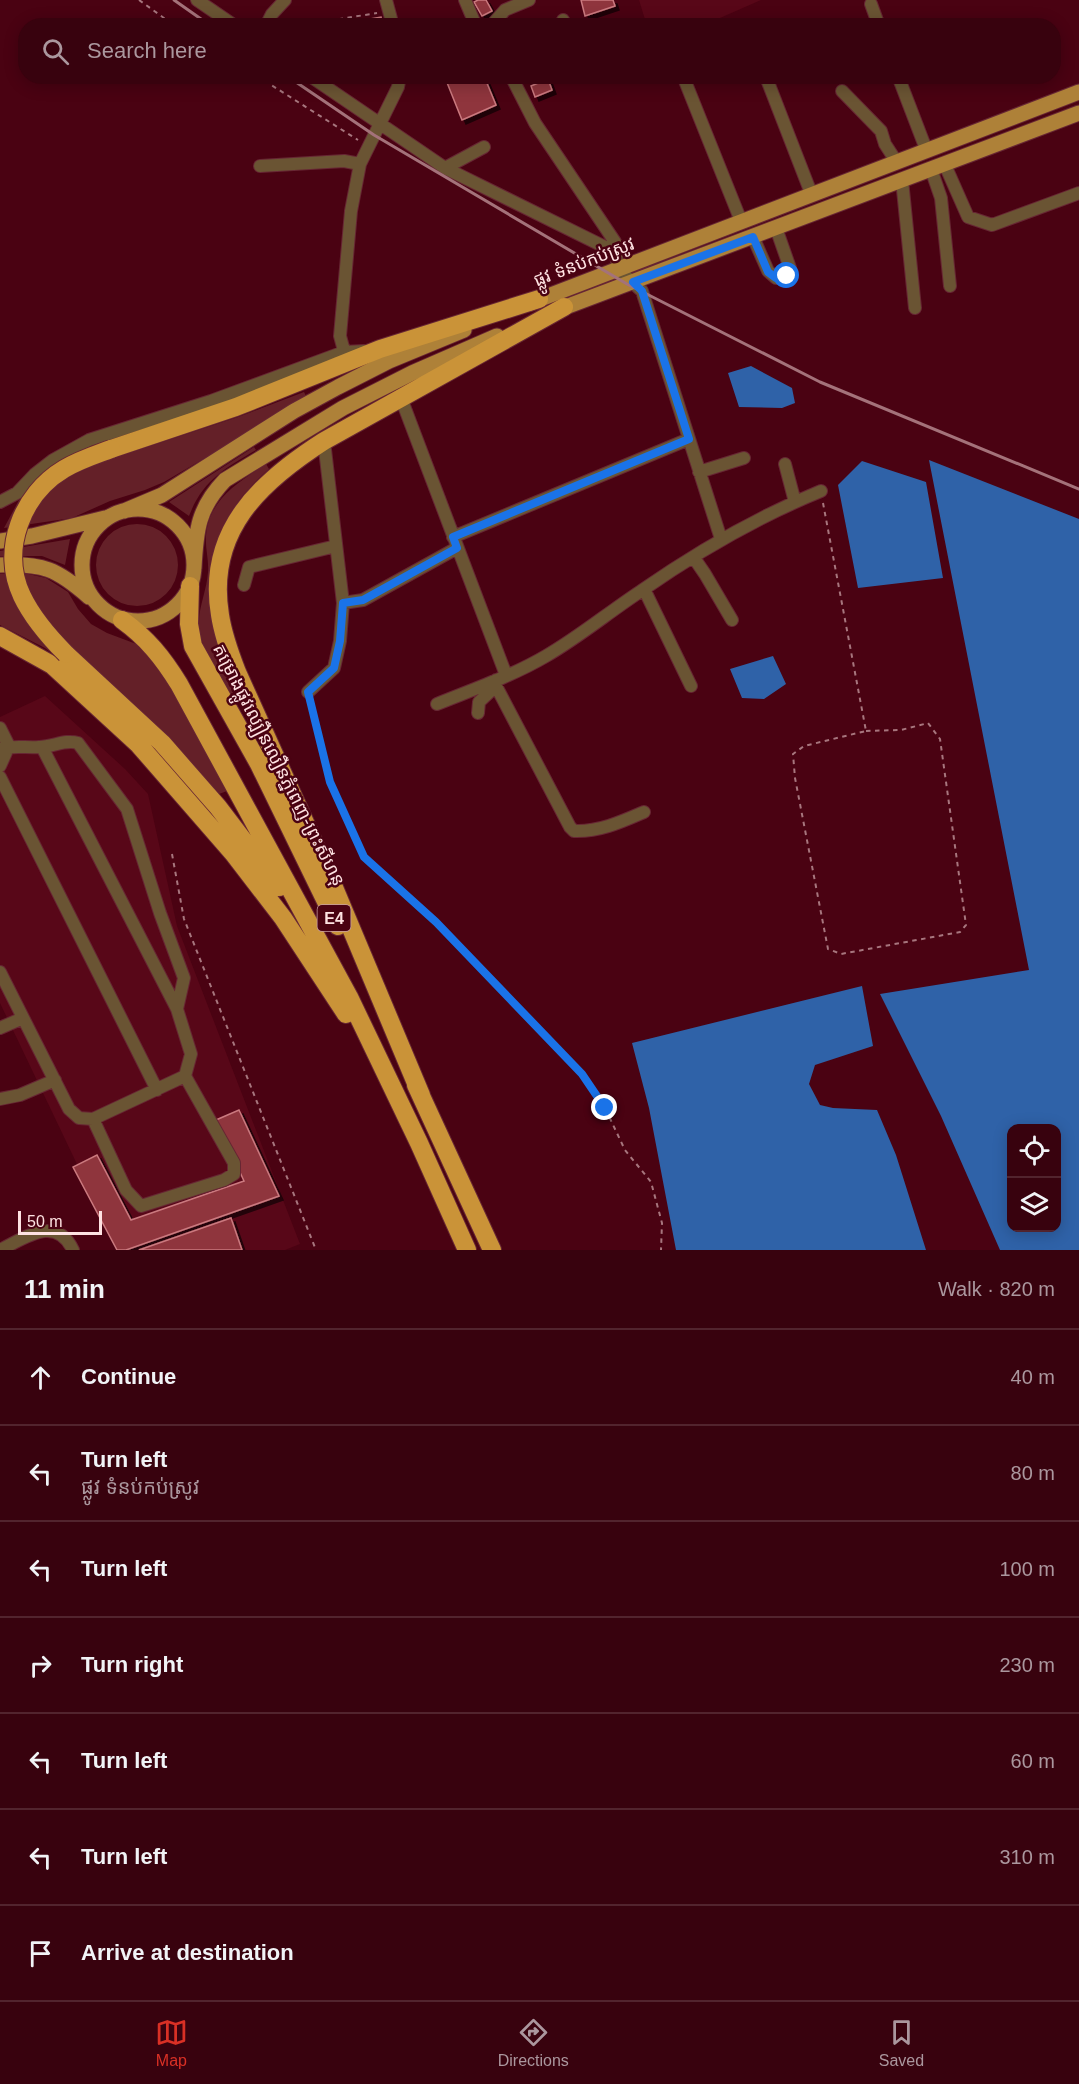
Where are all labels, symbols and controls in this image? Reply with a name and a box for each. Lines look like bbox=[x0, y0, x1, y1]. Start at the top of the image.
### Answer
search box bbox=[18, 18, 1061, 84]
icon: search bbox=[39, 35, 72, 68]
text: Search here bbox=[87, 38, 207, 63]
street label: ផ្លូវ ទំនប់កប់ស្រូវ bbox=[531, 233, 640, 296]
route start bbox=[773, 262, 799, 288]
street label: គម្រោងផ្លូវល្បឿនលឿនភ្នំពេញ-ព្រះសីហនុ bbox=[203, 640, 351, 892]
road number: E4 bbox=[318, 905, 350, 931]
route end bbox=[591, 1094, 617, 1120]
map controls bbox=[1007, 1124, 1061, 1232]
button: locate bbox=[1007, 1124, 1061, 1178]
button: layers bbox=[1007, 1178, 1061, 1232]
scale bar bbox=[18, 1208, 102, 1236]
text: 50 m bbox=[27, 1213, 63, 1230]
text: 11 min bbox=[24, 1274, 105, 1304]
text: Walk · 820 m bbox=[938, 1278, 1055, 1300]
icon: ahead bbox=[24, 1361, 57, 1394]
text: Continue bbox=[81, 1364, 176, 1389]
text: 40 m bbox=[1011, 1366, 1055, 1388]
text: Turn left bbox=[81, 1447, 167, 1472]
icon: left bbox=[24, 1457, 57, 1490]
text: 80 m bbox=[1011, 1462, 1055, 1484]
text: ផ្លូវ ទំនប់កប់ស្រូវ bbox=[81, 1476, 199, 1498]
icon: left bbox=[24, 1553, 57, 1586]
text: Turn left bbox=[81, 1556, 167, 1581]
text: 100 m bbox=[999, 1558, 1055, 1580]
icon: right bbox=[24, 1649, 57, 1682]
text: Turn right bbox=[81, 1652, 183, 1677]
text: 230 m bbox=[999, 1654, 1055, 1676]
icon: left bbox=[24, 1745, 57, 1778]
text: Turn left bbox=[81, 1748, 167, 1773]
text: 60 m bbox=[1011, 1750, 1055, 1772]
icon: left bbox=[24, 1841, 57, 1874]
text: Turn left bbox=[81, 1844, 167, 1869]
text: 310 m bbox=[999, 1846, 1055, 1868]
icon: arrive bbox=[24, 1937, 57, 1970]
text: Arrive at destination bbox=[81, 1940, 294, 1965]
tab: Map bbox=[155, 2016, 188, 2070]
tab: Directions bbox=[498, 2016, 569, 2070]
tab: Saved bbox=[879, 2016, 924, 2070]

